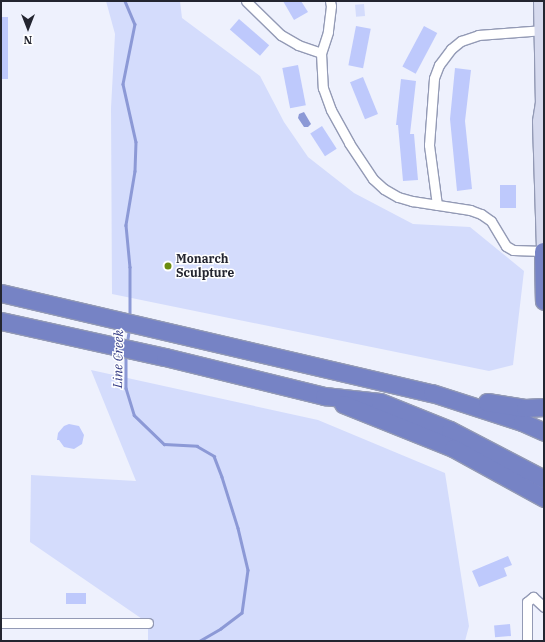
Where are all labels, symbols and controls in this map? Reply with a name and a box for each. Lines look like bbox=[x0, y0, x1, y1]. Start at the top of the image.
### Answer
north arrow bbox=[8, 8, 48, 48]
text: N bbox=[24, 33, 32, 47]
place label: Monarch Sculpture bbox=[176, 252, 234, 280]
marker: Monarch Sculpture bbox=[163, 261, 173, 271]
water label: Line Creek bbox=[111, 330, 127, 388]

